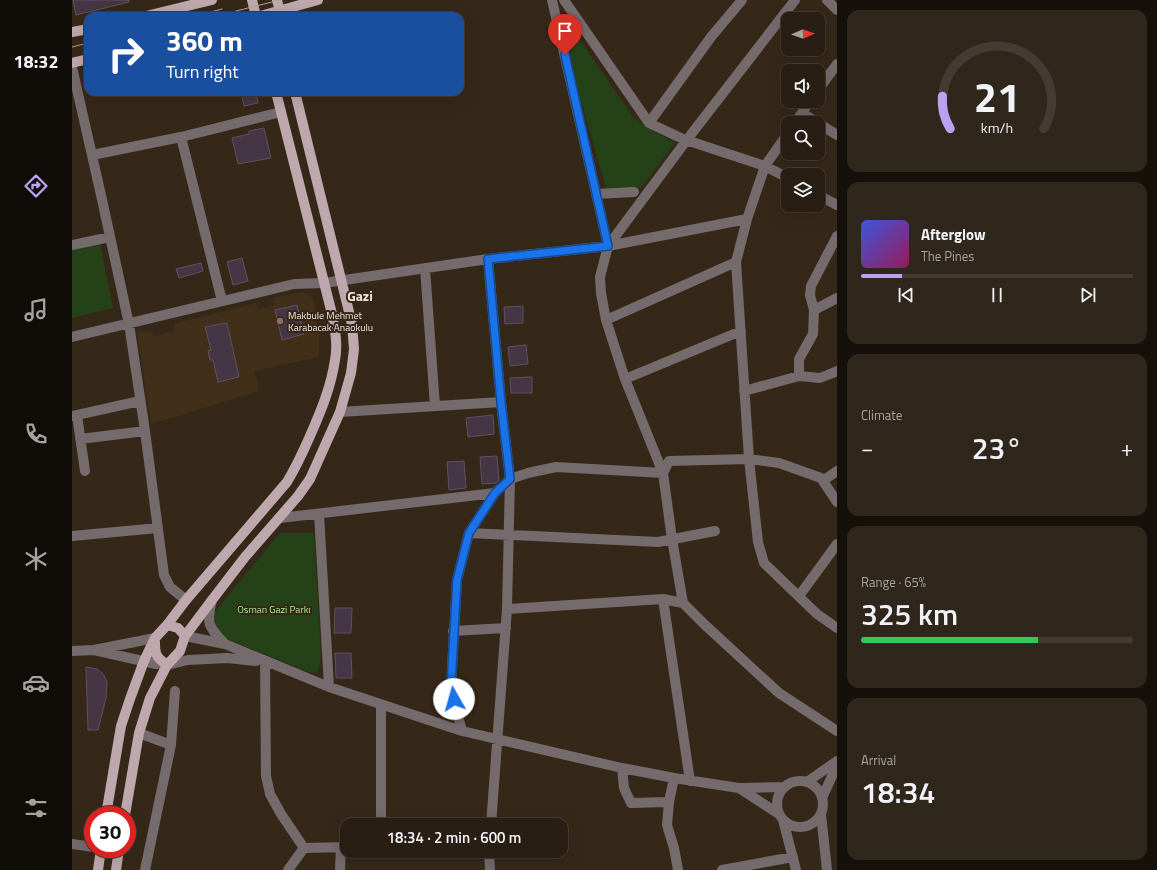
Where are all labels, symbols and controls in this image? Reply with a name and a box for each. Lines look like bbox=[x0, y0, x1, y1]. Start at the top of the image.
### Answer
north arrow bbox=[781, 12, 825, 56]
map controls bbox=[781, 12, 825, 212]
pin bbox=[548, 14, 582, 55]
text: 360 m bbox=[166, 19, 243, 62]
icon: arrive bbox=[554, 20, 576, 42]
icon: right bbox=[100, 28, 152, 80]
text: 18:32 bbox=[14, 48, 58, 75]
text: Turn right bbox=[166, 58, 239, 85]
button: sound bbox=[781, 64, 825, 108]
text: 21 bbox=[974, 65, 1020, 128]
button: search bbox=[781, 116, 825, 160]
text: km/h bbox=[981, 117, 1013, 139]
button: layers bbox=[781, 168, 825, 212]
icon: directions bbox=[22, 172, 50, 200]
text: Afterglow bbox=[921, 223, 986, 246]
text: The Pines bbox=[921, 246, 974, 266]
icon: previous bbox=[895, 284, 917, 306]
icon: pause bbox=[986, 284, 1008, 306]
icon: next bbox=[1077, 284, 1099, 306]
district label: Gazi bbox=[347, 285, 373, 306]
icon: music bbox=[22, 296, 50, 324]
place label: Makbule Mehmet Karabacak Anaokulu bbox=[288, 308, 373, 335]
marker: Makbule Mehmet Karabacak Anaokulu bbox=[275, 316, 285, 326]
text: Climate bbox=[861, 405, 902, 425]
icon: phone bbox=[22, 420, 50, 448]
text: 23° bbox=[972, 425, 1022, 471]
text: − bbox=[861, 431, 873, 465]
text: + bbox=[1121, 431, 1133, 465]
icon: climate bbox=[22, 545, 50, 573]
text: Range · 65% bbox=[861, 572, 926, 592]
text: 325 km bbox=[861, 591, 958, 637]
park label: Osman Gazi Parkı bbox=[237, 602, 311, 617]
icon: car bbox=[22, 669, 50, 697]
position arrow bbox=[433, 678, 475, 720]
text: Arrival bbox=[861, 750, 896, 770]
text: 18:34 bbox=[861, 769, 935, 815]
icon: filters bbox=[22, 794, 50, 822]
speed limit sign: 30 bbox=[84, 806, 136, 858]
text: 18:34 · 2 min · 600 m bbox=[387, 826, 521, 849]

